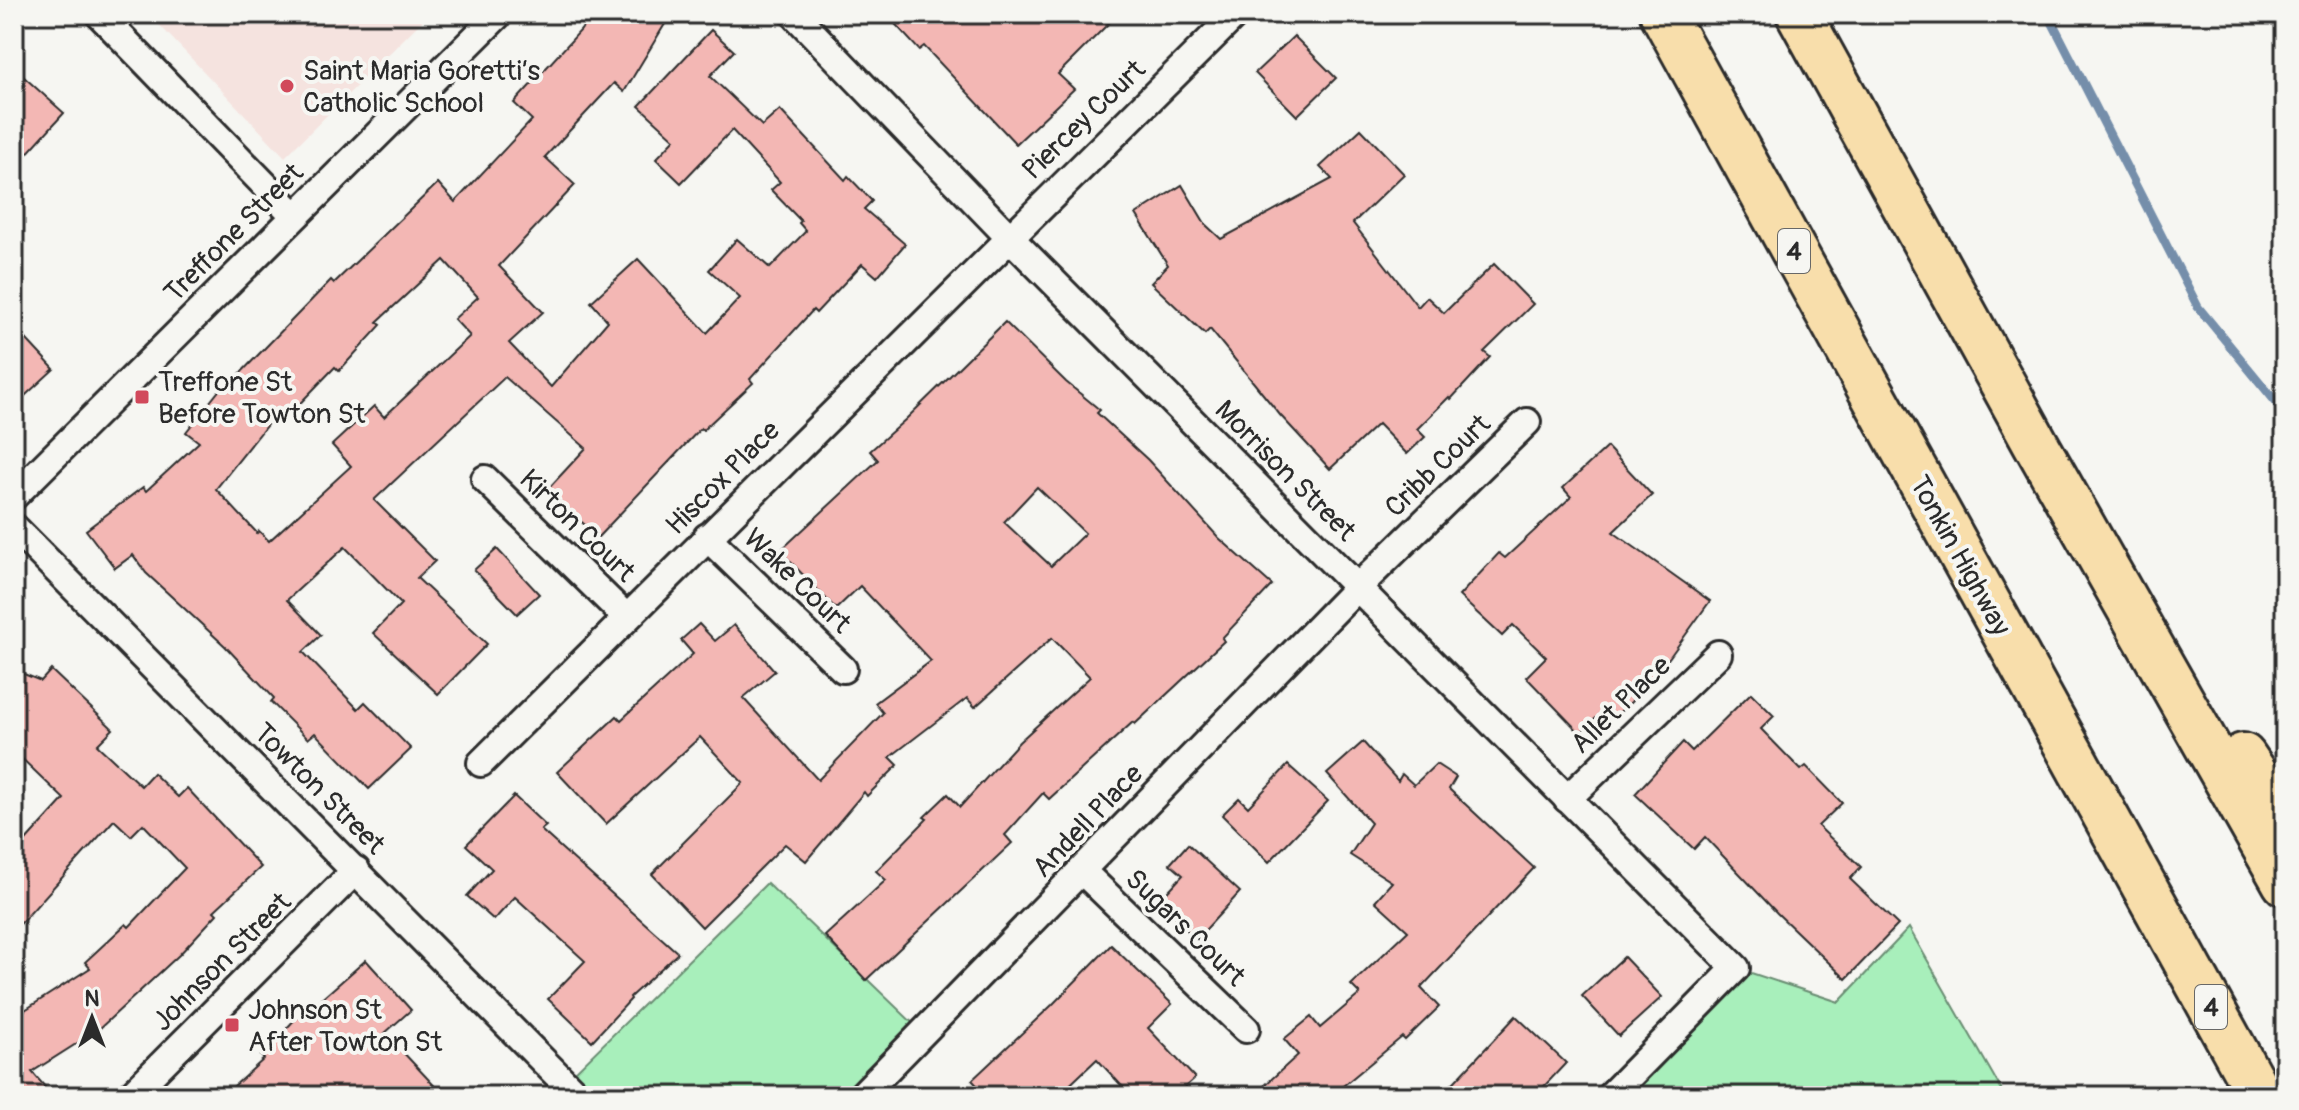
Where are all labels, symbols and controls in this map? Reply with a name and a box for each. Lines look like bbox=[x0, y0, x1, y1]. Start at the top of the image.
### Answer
street label: Piercey Court bbox=[1015, 52, 1154, 188]
place label: Saint Maria Goretti’s Catholic School bbox=[303, 54, 540, 121]
marker: Saint Maria Goretti’s Catholic School bbox=[278, 77, 296, 95]
street label: Treffone Street bbox=[157, 156, 312, 310]
road number: 4 bbox=[1778, 229, 1810, 273]
place label: Treffone St Before Towton St bbox=[158, 365, 366, 432]
marker: Treffone St Before Towton St bbox=[133, 388, 151, 406]
street label: Morrison Street bbox=[1207, 393, 1363, 549]
street label: Cribb Court bbox=[1378, 407, 1499, 525]
street label: Hiscox Place bbox=[659, 413, 788, 543]
street label: Kirton Court bbox=[512, 462, 643, 590]
street label: Tonkin Highway bbox=[1901, 470, 2018, 642]
street label: Wake Court bbox=[736, 521, 859, 641]
street label: Allet Place bbox=[1564, 649, 1679, 761]
street label: Towton Street bbox=[246, 716, 393, 863]
street label: Andell Place bbox=[1025, 757, 1151, 885]
street label: Sugars Court bbox=[1117, 862, 1253, 995]
street label: Johnson Street bbox=[145, 885, 299, 1039]
north arrow bbox=[52, 978, 132, 1058]
text: N bbox=[85, 985, 100, 1013]
road number: 4 bbox=[2195, 985, 2227, 1029]
place label: Johnson St After Towton St bbox=[248, 993, 443, 1060]
marker: Johnson St After Towton St bbox=[223, 1016, 241, 1034]

